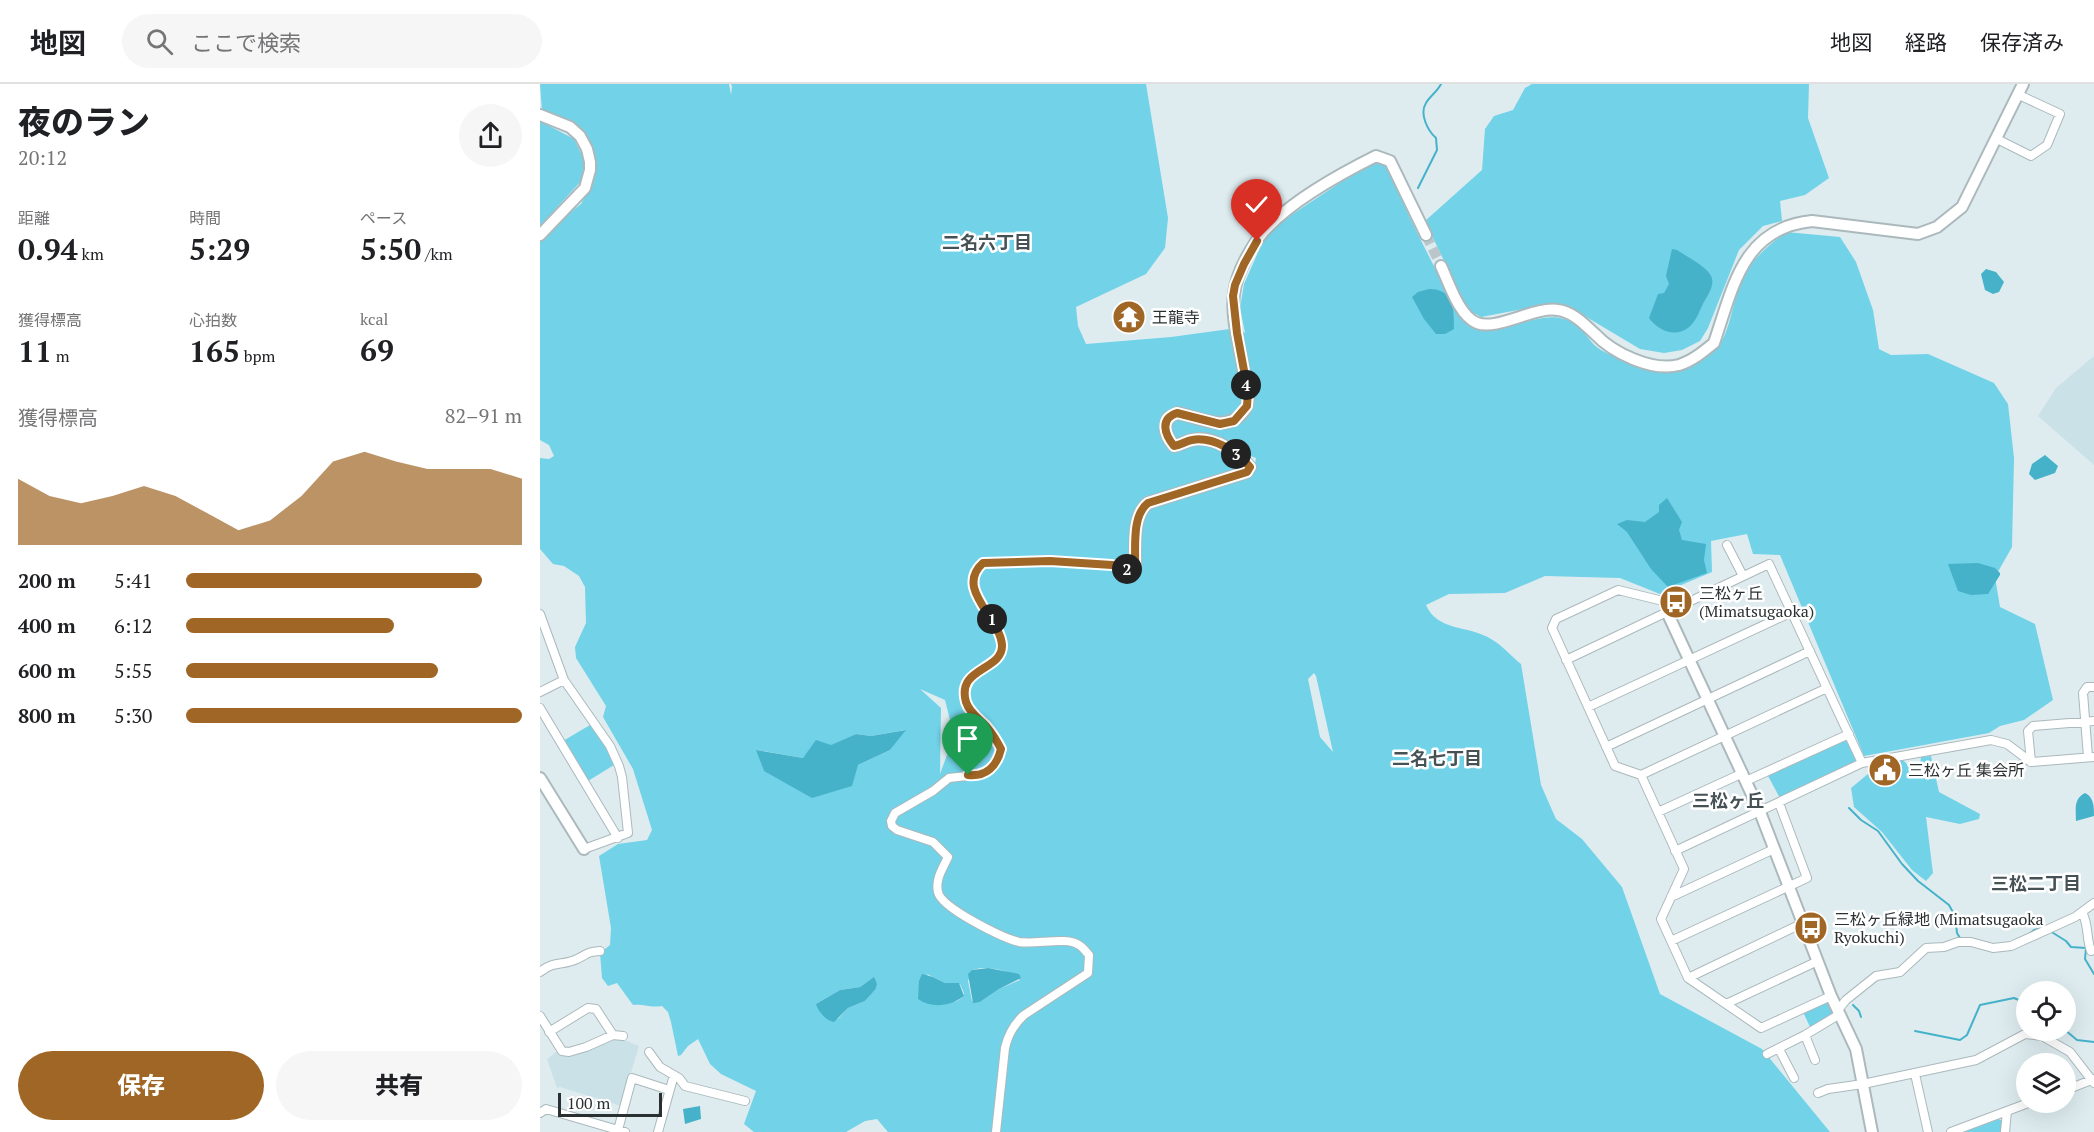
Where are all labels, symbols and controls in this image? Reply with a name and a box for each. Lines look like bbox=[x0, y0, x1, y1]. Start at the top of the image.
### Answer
search box bbox=[122, 14, 542, 68]
text: 地図 bbox=[30, 24, 86, 61]
icon: search bbox=[143, 25, 176, 58]
text: ここで検索 bbox=[191, 28, 301, 57]
text: 地図 bbox=[1830, 28, 1872, 56]
text: 経路 bbox=[1905, 28, 1947, 56]
text: 保存済み bbox=[1980, 28, 2064, 56]
text: 夜のラン bbox=[18, 100, 150, 143]
button: share bbox=[459, 104, 522, 167]
text: 20:12 bbox=[18, 144, 67, 171]
pin bbox=[1231, 179, 1282, 241]
icon: check bbox=[1240, 188, 1273, 221]
text: 距離 bbox=[18, 207, 50, 229]
text: 時間 bbox=[189, 207, 221, 229]
text: ペース bbox=[360, 207, 407, 229]
text: 0.94 bbox=[18, 229, 78, 269]
text: 5:29 bbox=[189, 229, 250, 269]
text: 5:50 bbox=[360, 229, 421, 269]
district label: 二名六丁目 bbox=[942, 230, 1032, 254]
text: km bbox=[78, 243, 104, 265]
text: /km bbox=[421, 243, 453, 265]
temple icon: 王龍寺 bbox=[1111, 299, 1147, 335]
place label: 王龍寺 bbox=[1152, 306, 1200, 328]
text: kcal bbox=[360, 308, 388, 330]
text: 獲得標高 bbox=[18, 309, 82, 331]
text: 心拍数 bbox=[189, 309, 237, 331]
text: 69 bbox=[360, 330, 394, 370]
text: 11 bbox=[18, 331, 52, 371]
text: 165 bbox=[189, 331, 240, 371]
text: m bbox=[52, 345, 70, 367]
text: bpm bbox=[240, 345, 275, 367]
pin: 4 bbox=[1231, 370, 1261, 400]
text: 4 bbox=[1241, 374, 1251, 396]
text: 82–91 m bbox=[445, 402, 522, 429]
text: 獲得標高 bbox=[18, 404, 98, 431]
pin: 3 bbox=[1221, 439, 1251, 469]
text: 3 bbox=[1231, 443, 1241, 465]
pin: 2 bbox=[1112, 554, 1142, 584]
text: 2 bbox=[1122, 558, 1132, 580]
text: 200 m bbox=[18, 567, 76, 594]
text: 5:41 bbox=[114, 567, 153, 594]
place label: 三松ヶ丘 (Mimatsugaoka) bbox=[1699, 582, 1814, 622]
bus stop icon: 三松ヶ丘 (Mimatsugaoka) bbox=[1658, 584, 1694, 620]
pin: 1 bbox=[977, 604, 1007, 634]
text: 1 bbox=[987, 608, 997, 630]
text: 400 m bbox=[18, 612, 76, 639]
text: 6:12 bbox=[114, 612, 153, 639]
text: 600 m bbox=[18, 657, 76, 684]
text: 5:55 bbox=[114, 657, 153, 684]
text: 800 m bbox=[18, 702, 76, 729]
text: 5:30 bbox=[114, 702, 153, 729]
pin bbox=[942, 713, 993, 775]
icon: arrive bbox=[951, 722, 984, 755]
district label: 二名七丁目 bbox=[1392, 746, 1482, 770]
public building icon: 三松ヶ丘 集会所 bbox=[1867, 752, 1903, 788]
place label: 三松ヶ丘 集会所 bbox=[1908, 759, 2024, 781]
district label: 三松ヶ丘 bbox=[1692, 788, 1764, 812]
district label: 三松二丁目 bbox=[1991, 871, 2081, 895]
place label: 三松ヶ丘緑地 (Mimatsugaoka Ryokuchi) bbox=[1834, 908, 2044, 948]
bus stop icon: 三松ヶ丘緑地 (Mimatsugaoka Ryokuchi) bbox=[1793, 910, 1829, 946]
map controls bbox=[2016, 981, 2076, 1113]
button: locate bbox=[2016, 981, 2076, 1041]
button: 保存 bbox=[18, 1051, 264, 1120]
button: 共有 bbox=[276, 1051, 522, 1120]
button: layers bbox=[2016, 1053, 2076, 1113]
scale bar bbox=[558, 1090, 662, 1118]
text: 100 m bbox=[567, 1092, 610, 1114]

